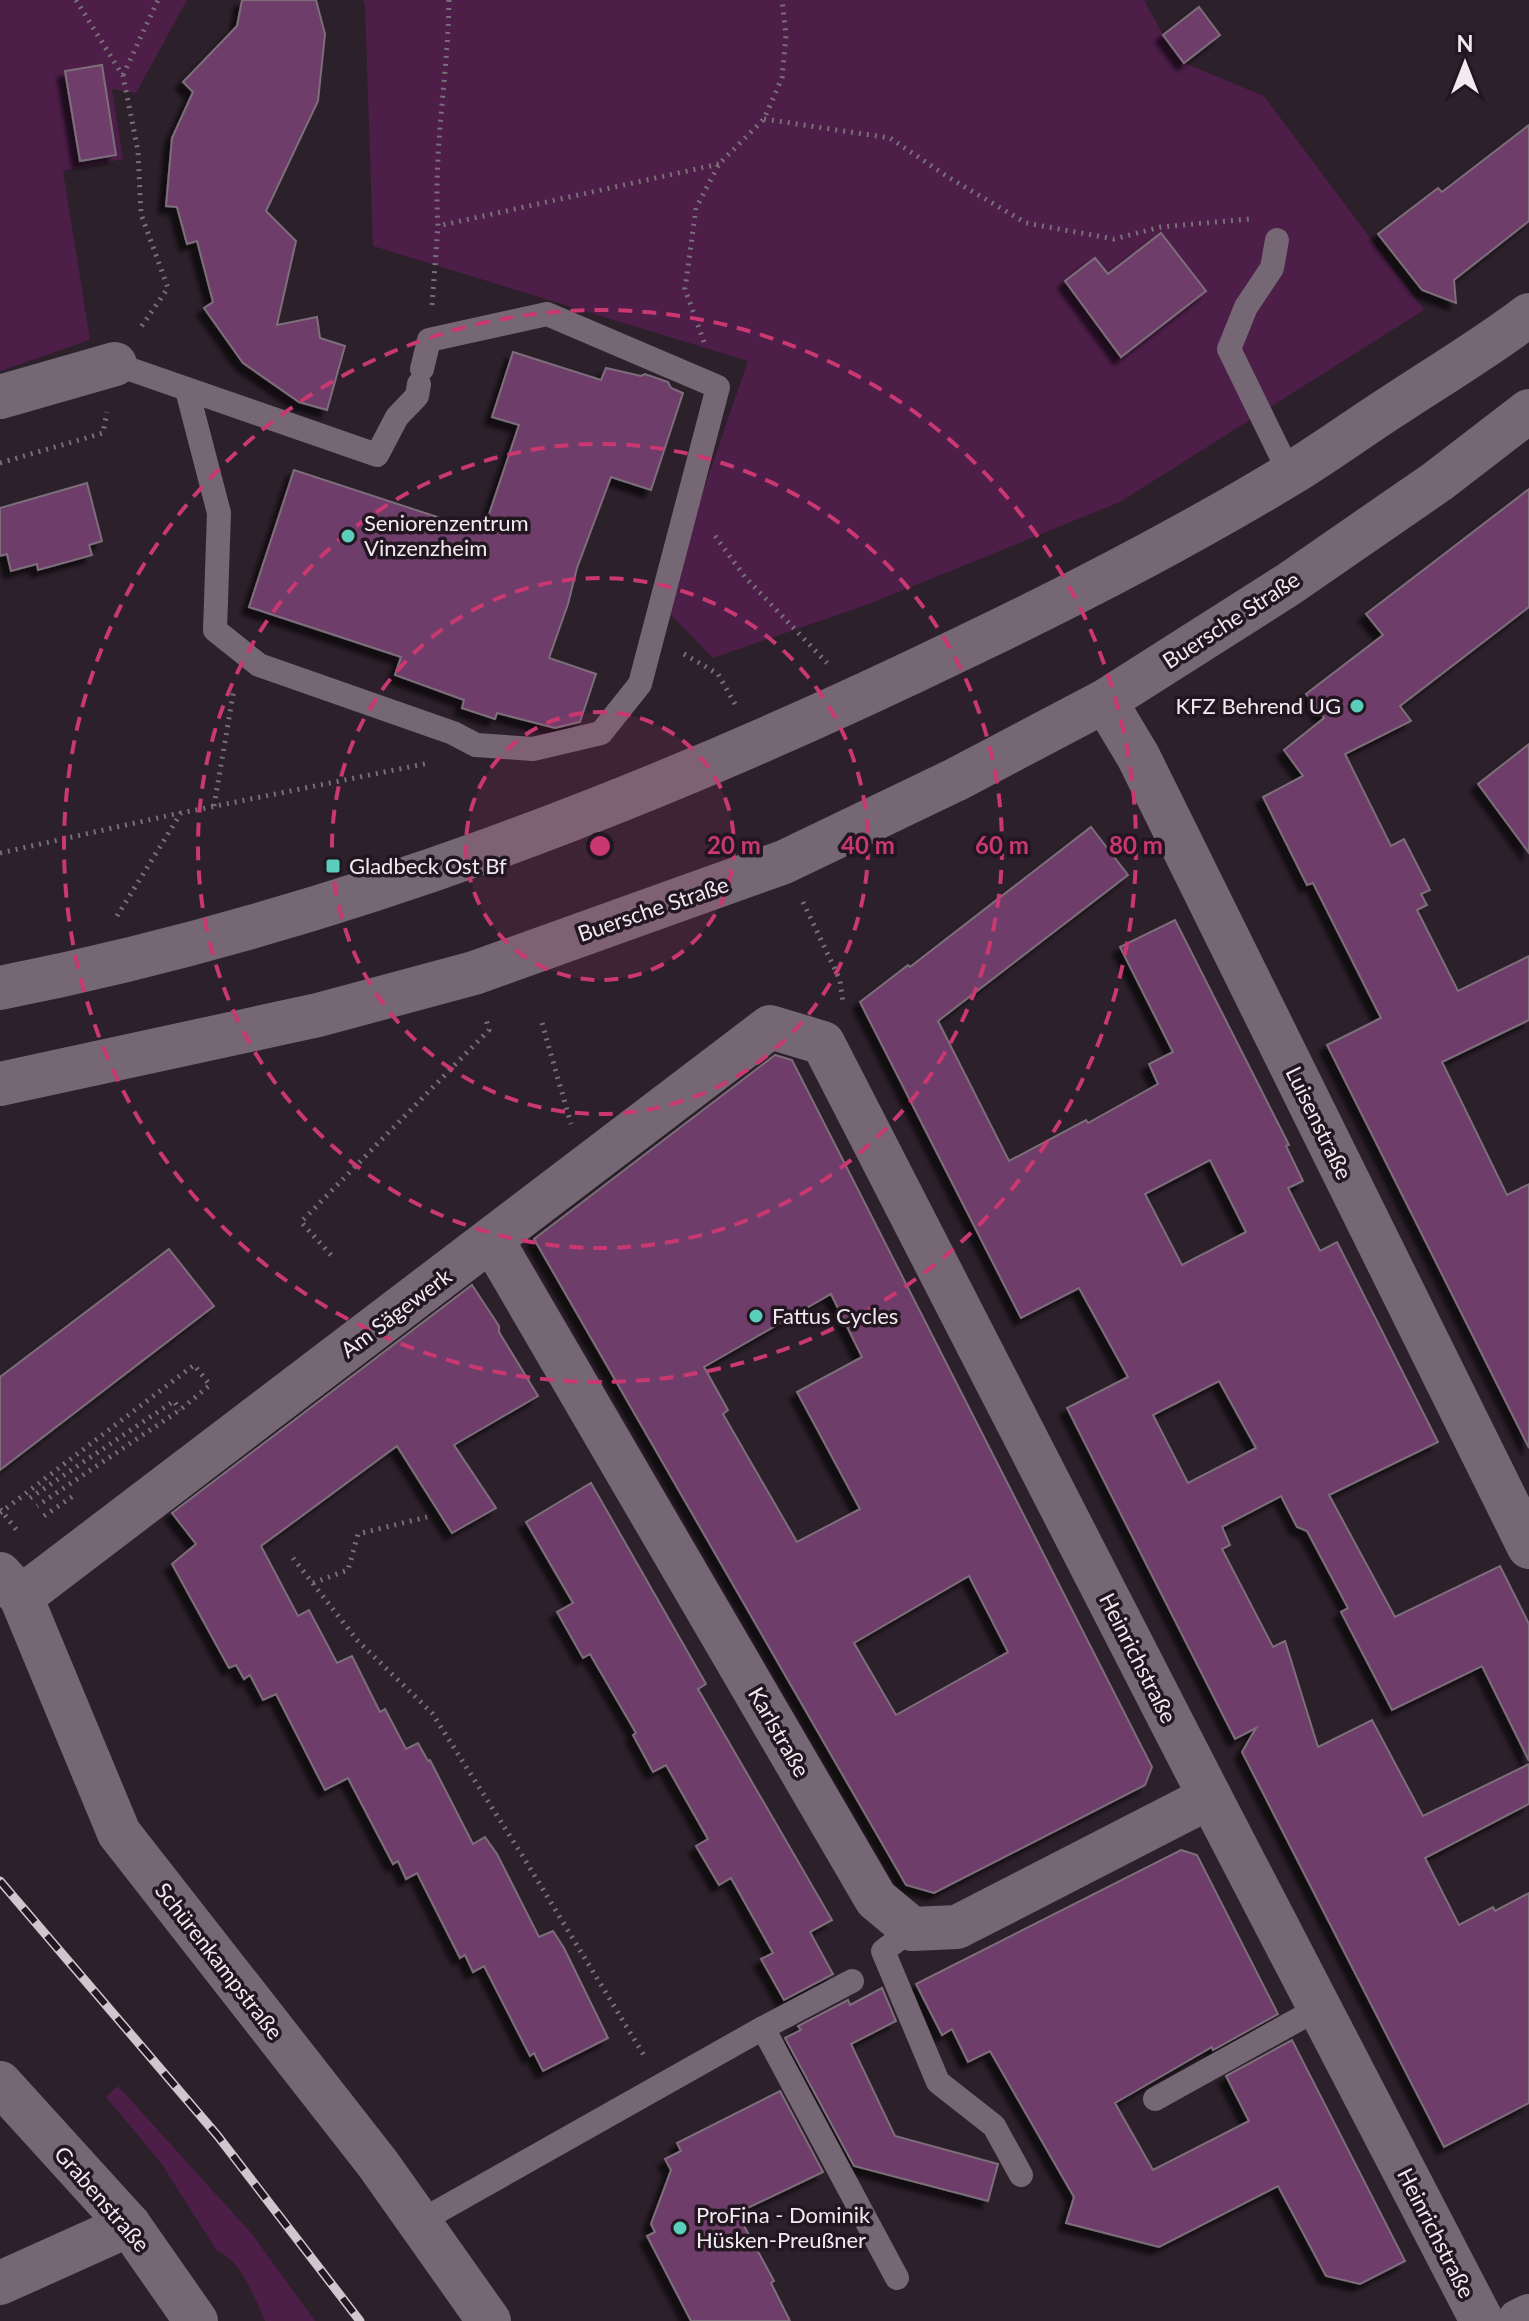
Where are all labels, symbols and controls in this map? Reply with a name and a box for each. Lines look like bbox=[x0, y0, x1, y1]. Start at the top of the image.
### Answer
north arrow bbox=[1425, 24, 1505, 104]
text: N bbox=[1457, 30, 1473, 57]
place label: Seniorenzentrum Vinzenzheim bbox=[364, 509, 529, 561]
marker: Seniorenzentrum Vinzenzheim bbox=[339, 527, 357, 545]
street label: Buersche Straße bbox=[1157, 565, 1304, 674]
place label: KFZ Behrend UG bbox=[1176, 692, 1341, 719]
marker: KFZ Behrend UG bbox=[1348, 697, 1366, 715]
text: 20 m bbox=[707, 830, 761, 859]
text: 40 m bbox=[841, 830, 895, 859]
text: 60 m bbox=[975, 830, 1029, 859]
text: 80 m bbox=[1109, 830, 1163, 859]
centre of rings bbox=[586, 832, 614, 860]
place label: Gladbeck Ost Bf bbox=[349, 852, 507, 879]
marker: Gladbeck Ost Bf bbox=[324, 857, 342, 875]
street label: Buersche Straße bbox=[574, 870, 732, 947]
street label: Luisenstraße bbox=[1281, 1062, 1358, 1184]
street label: Am Sägewerk bbox=[335, 1262, 457, 1363]
place label: Fattus Cycles bbox=[772, 1302, 898, 1329]
marker: Fattus Cycles bbox=[747, 1307, 765, 1325]
street label: Heinrichstraße bbox=[1094, 1588, 1183, 1727]
street label: Karlstraße bbox=[743, 1682, 816, 1781]
street label: Schürenkampstraße bbox=[150, 1877, 289, 2044]
street label: Grabenstraße bbox=[49, 2140, 156, 2257]
street label: Heinrichstraße bbox=[1392, 2163, 1481, 2302]
place label: ProFina - Dominik Hüsken-Preußner bbox=[696, 2201, 871, 2253]
marker: ProFina - Dominik Hüsken-Preußner bbox=[671, 2219, 689, 2237]

